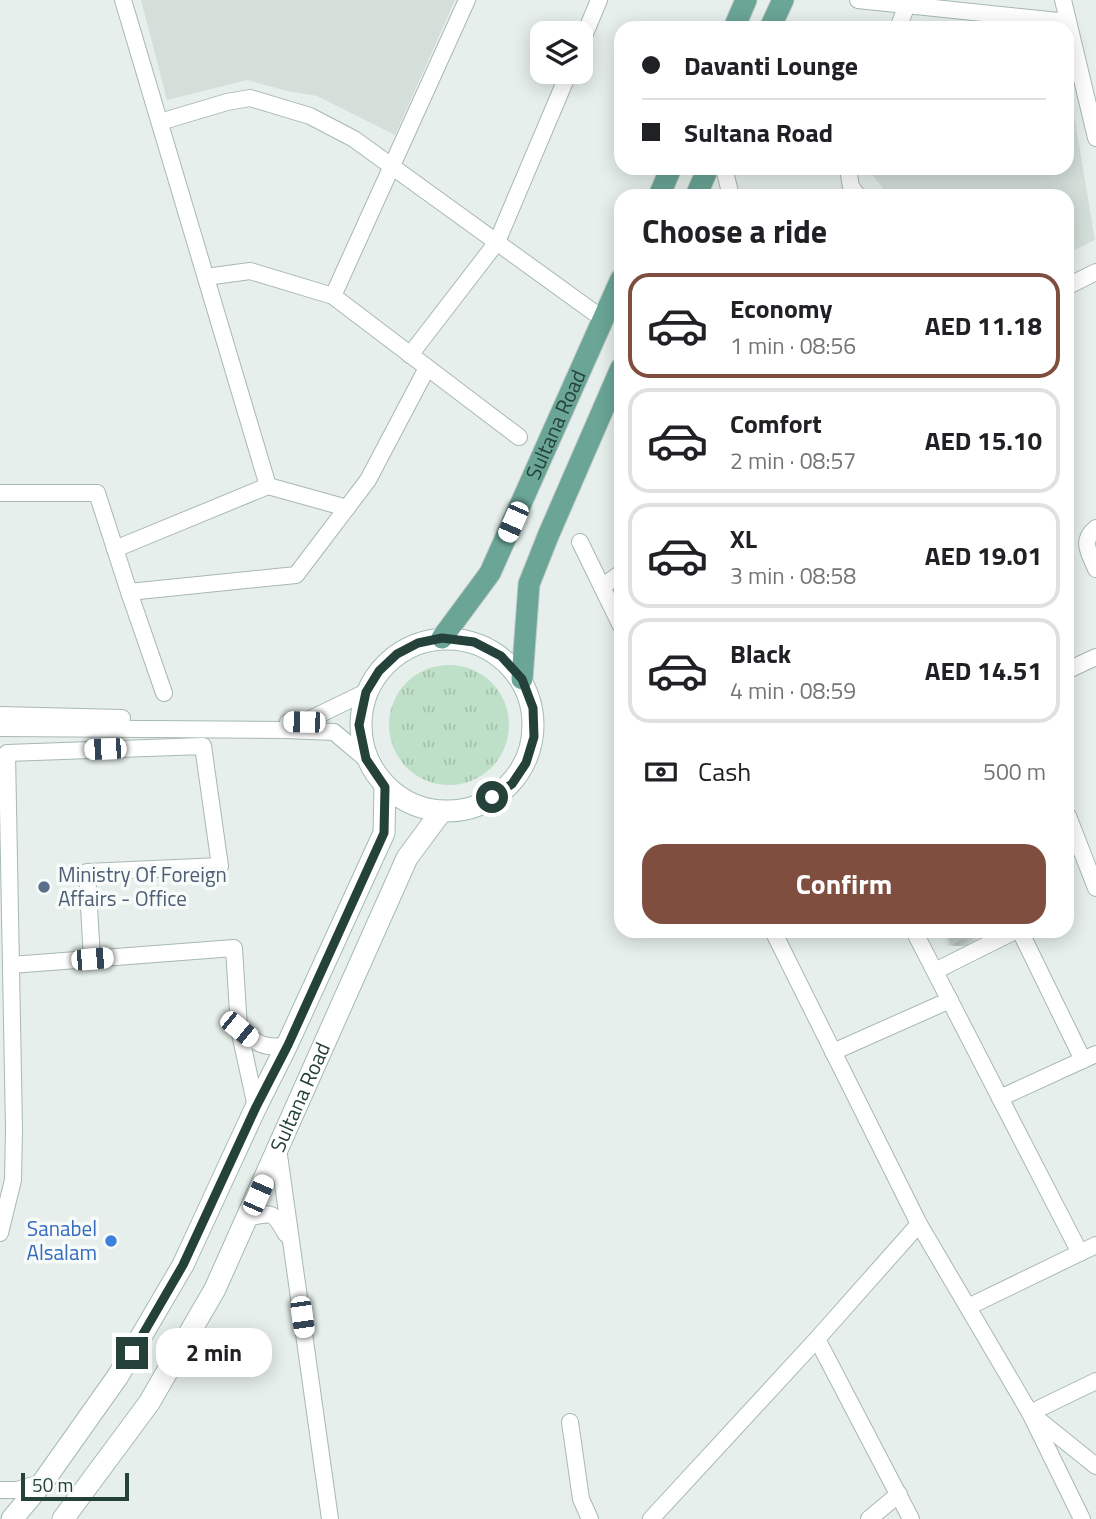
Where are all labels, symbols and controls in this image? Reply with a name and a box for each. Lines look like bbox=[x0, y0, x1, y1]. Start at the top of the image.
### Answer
map controls bbox=[530, 21, 593, 84]
button: layers bbox=[530, 21, 593, 84]
text: Davanti Lounge bbox=[684, 46, 858, 85]
text: Sultana Road bbox=[684, 113, 833, 152]
text: Choose a ride bbox=[642, 207, 827, 255]
text: Economy bbox=[730, 289, 832, 328]
icon: car bbox=[646, 294, 709, 357]
text: AED 11.18 bbox=[925, 306, 1042, 345]
text: 1 min · 08:56 bbox=[730, 328, 856, 363]
street label: Sultana Road bbox=[517, 364, 594, 484]
text: Comfort bbox=[730, 404, 822, 443]
icon: car bbox=[646, 409, 709, 472]
text: AED 15.10 bbox=[925, 421, 1042, 460]
text: 2 min · 08:57 bbox=[730, 443, 856, 478]
car bbox=[495, 499, 532, 545]
text: XL bbox=[730, 519, 757, 558]
icon: car bbox=[646, 524, 709, 587]
text: AED 19.01 bbox=[925, 536, 1042, 575]
text: 3 min · 08:58 bbox=[730, 558, 856, 593]
text: Black bbox=[730, 634, 791, 673]
icon: car bbox=[646, 639, 709, 702]
text: AED 14.51 bbox=[925, 651, 1042, 690]
text: 4 min · 08:59 bbox=[730, 673, 856, 708]
car bbox=[283, 711, 326, 733]
car bbox=[84, 738, 127, 760]
text: Cash bbox=[698, 752, 751, 791]
icon: cash bbox=[642, 753, 680, 791]
text: 500 m bbox=[983, 754, 1046, 789]
route start bbox=[476, 781, 508, 813]
button: Confirm bbox=[642, 844, 1046, 924]
place label: Ministry Of Foreign Affairs - Office bbox=[58, 858, 227, 914]
marker: Ministry Of Foreign Affairs - Office bbox=[36, 879, 52, 895]
car bbox=[71, 947, 114, 971]
car bbox=[217, 1008, 262, 1050]
street label: Sultana Road bbox=[261, 1037, 338, 1157]
car bbox=[240, 1172, 277, 1218]
place label: Sanabel Alsalam bbox=[26, 1212, 97, 1268]
marker: Sanabel Alsalam bbox=[103, 1233, 119, 1249]
car bbox=[289, 1295, 316, 1339]
callout: 2 min bbox=[156, 1328, 272, 1378]
text: 2 min bbox=[186, 1335, 242, 1370]
route end bbox=[116, 1337, 148, 1369]
scale bar bbox=[21, 1470, 130, 1502]
text: 50 m bbox=[32, 1470, 73, 1499]

